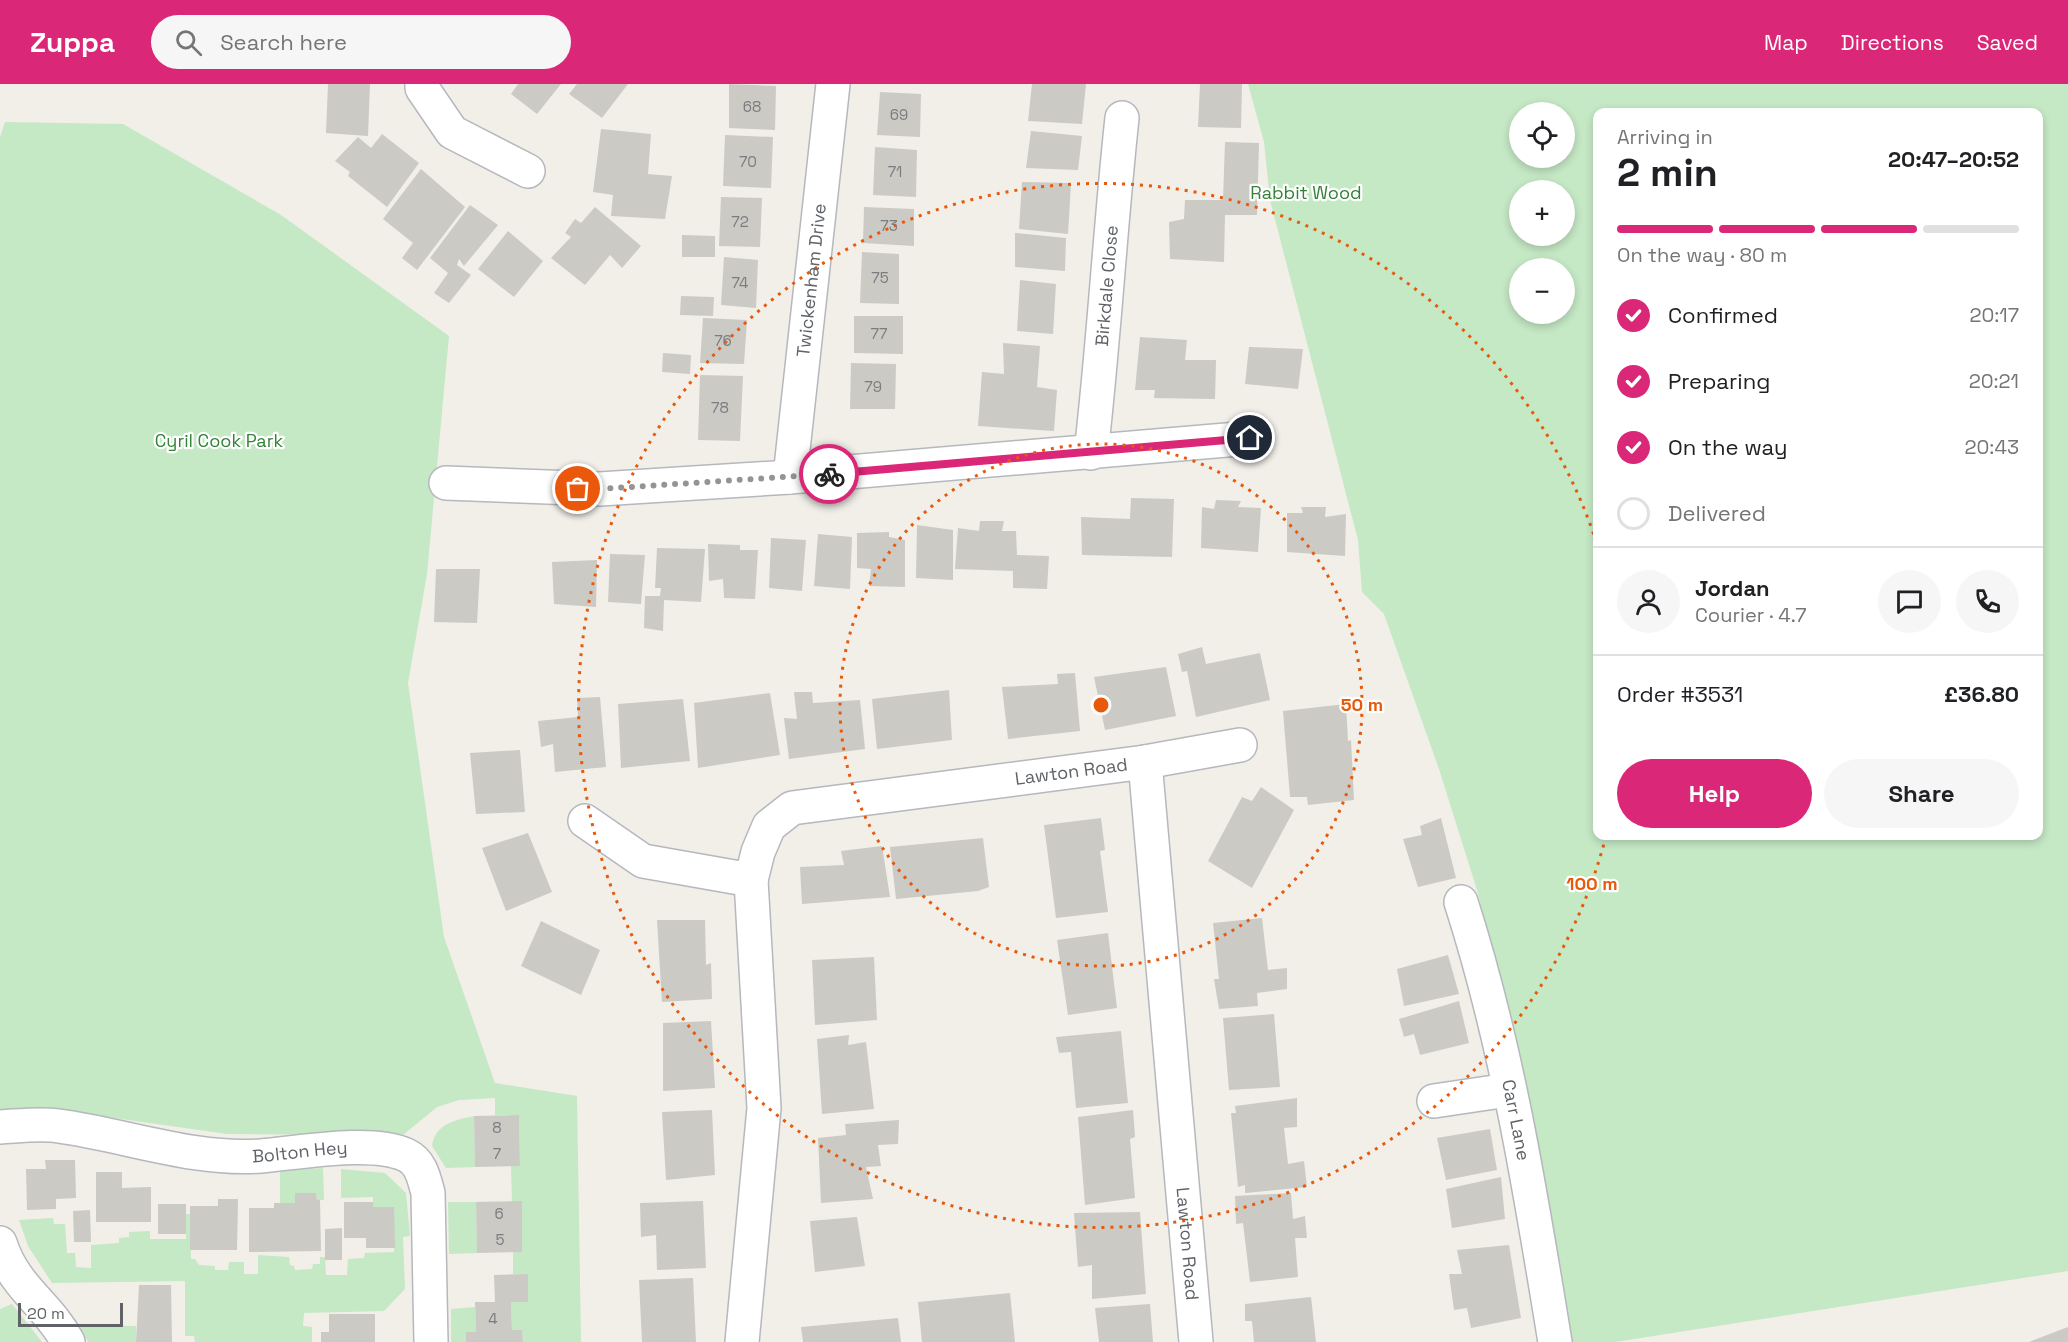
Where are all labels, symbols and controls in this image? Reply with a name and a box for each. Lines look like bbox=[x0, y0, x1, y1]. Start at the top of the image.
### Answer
search box bbox=[151, 15, 571, 69]
text: Zuppa bbox=[30, 24, 115, 60]
icon: search bbox=[172, 26, 205, 59]
text: Search here bbox=[220, 28, 347, 56]
text: Map bbox=[1764, 29, 1808, 56]
text: Directions bbox=[1841, 29, 1944, 56]
text: Saved bbox=[1977, 29, 2038, 56]
house number: 68 bbox=[743, 97, 761, 116]
map controls bbox=[1509, 102, 1575, 324]
button: locate bbox=[1509, 102, 1575, 168]
house number: 69 bbox=[890, 105, 908, 124]
text: Arriving in bbox=[1617, 124, 1713, 150]
text: 20:47–20:52 bbox=[1888, 145, 2019, 173]
text: 2 min bbox=[1617, 148, 1718, 197]
house number: 70 bbox=[739, 152, 757, 171]
house number: 71 bbox=[888, 162, 902, 181]
button: + bbox=[1509, 180, 1575, 246]
park label: Rabbit Wood bbox=[1250, 181, 1362, 204]
street label: Twickenham Drive bbox=[791, 202, 831, 358]
house number: 72 bbox=[731, 212, 749, 231]
house number: 73 bbox=[880, 216, 898, 235]
street label: Birkdale Close bbox=[1090, 224, 1123, 347]
text: On the way · 80 m bbox=[1617, 242, 1787, 268]
button: − bbox=[1509, 258, 1575, 324]
house number: 75 bbox=[871, 268, 889, 287]
house number: 74 bbox=[732, 273, 748, 292]
icon: check bbox=[1617, 299, 1650, 332]
text: Confirmed bbox=[1668, 301, 1778, 329]
text: 20:17 bbox=[1969, 302, 2019, 328]
house number: 77 bbox=[871, 324, 887, 343]
house number: 76 bbox=[714, 331, 732, 350]
icon: check bbox=[1617, 365, 1650, 398]
text: Preparing bbox=[1668, 367, 1770, 395]
text: 20:21 bbox=[1969, 368, 2019, 394]
house number: 79 bbox=[864, 377, 882, 396]
house number: 78 bbox=[711, 398, 729, 417]
pin bbox=[1224, 412, 1275, 463]
icon: home bbox=[1233, 421, 1266, 454]
park label: Cyril Cook Park bbox=[155, 429, 283, 452]
icon: check bbox=[1617, 431, 1650, 464]
text: On the way bbox=[1668, 433, 1787, 461]
text: 20:43 bbox=[1964, 434, 2019, 460]
courier bbox=[799, 444, 859, 504]
icon: bike bbox=[813, 458, 846, 491]
pin bbox=[552, 463, 603, 514]
icon: bag bbox=[561, 472, 594, 505]
text: Delivered bbox=[1668, 499, 1766, 527]
button: person bbox=[1617, 570, 1680, 633]
button: chat bbox=[1878, 570, 1941, 633]
button: phone bbox=[1956, 570, 2019, 633]
text: Jordan bbox=[1695, 574, 1770, 602]
text: Courier · 4.7 bbox=[1695, 602, 1806, 628]
text: Order #3531 bbox=[1617, 680, 1743, 708]
text: £36.80 bbox=[1944, 680, 2019, 708]
text: 50 m bbox=[1341, 693, 1383, 716]
centre of rings bbox=[1091, 695, 1111, 715]
street label: Lawton Road bbox=[1013, 752, 1129, 790]
button: Help bbox=[1617, 759, 1812, 828]
button: Share bbox=[1824, 759, 2019, 828]
text: 100 m bbox=[1566, 872, 1618, 895]
street label: Carr Lane bbox=[1497, 1077, 1536, 1162]
house number: 8 bbox=[492, 1118, 502, 1137]
street label: Bolton Hey bbox=[251, 1136, 348, 1168]
house number: 7 bbox=[493, 1144, 501, 1163]
street label: Lawton Road bbox=[1171, 1186, 1204, 1301]
house number: 6 bbox=[494, 1204, 504, 1223]
house number: 5 bbox=[496, 1230, 505, 1249]
scale bar bbox=[18, 1300, 123, 1328]
text: 20 m bbox=[27, 1303, 65, 1324]
house number: 4 bbox=[488, 1309, 498, 1328]

